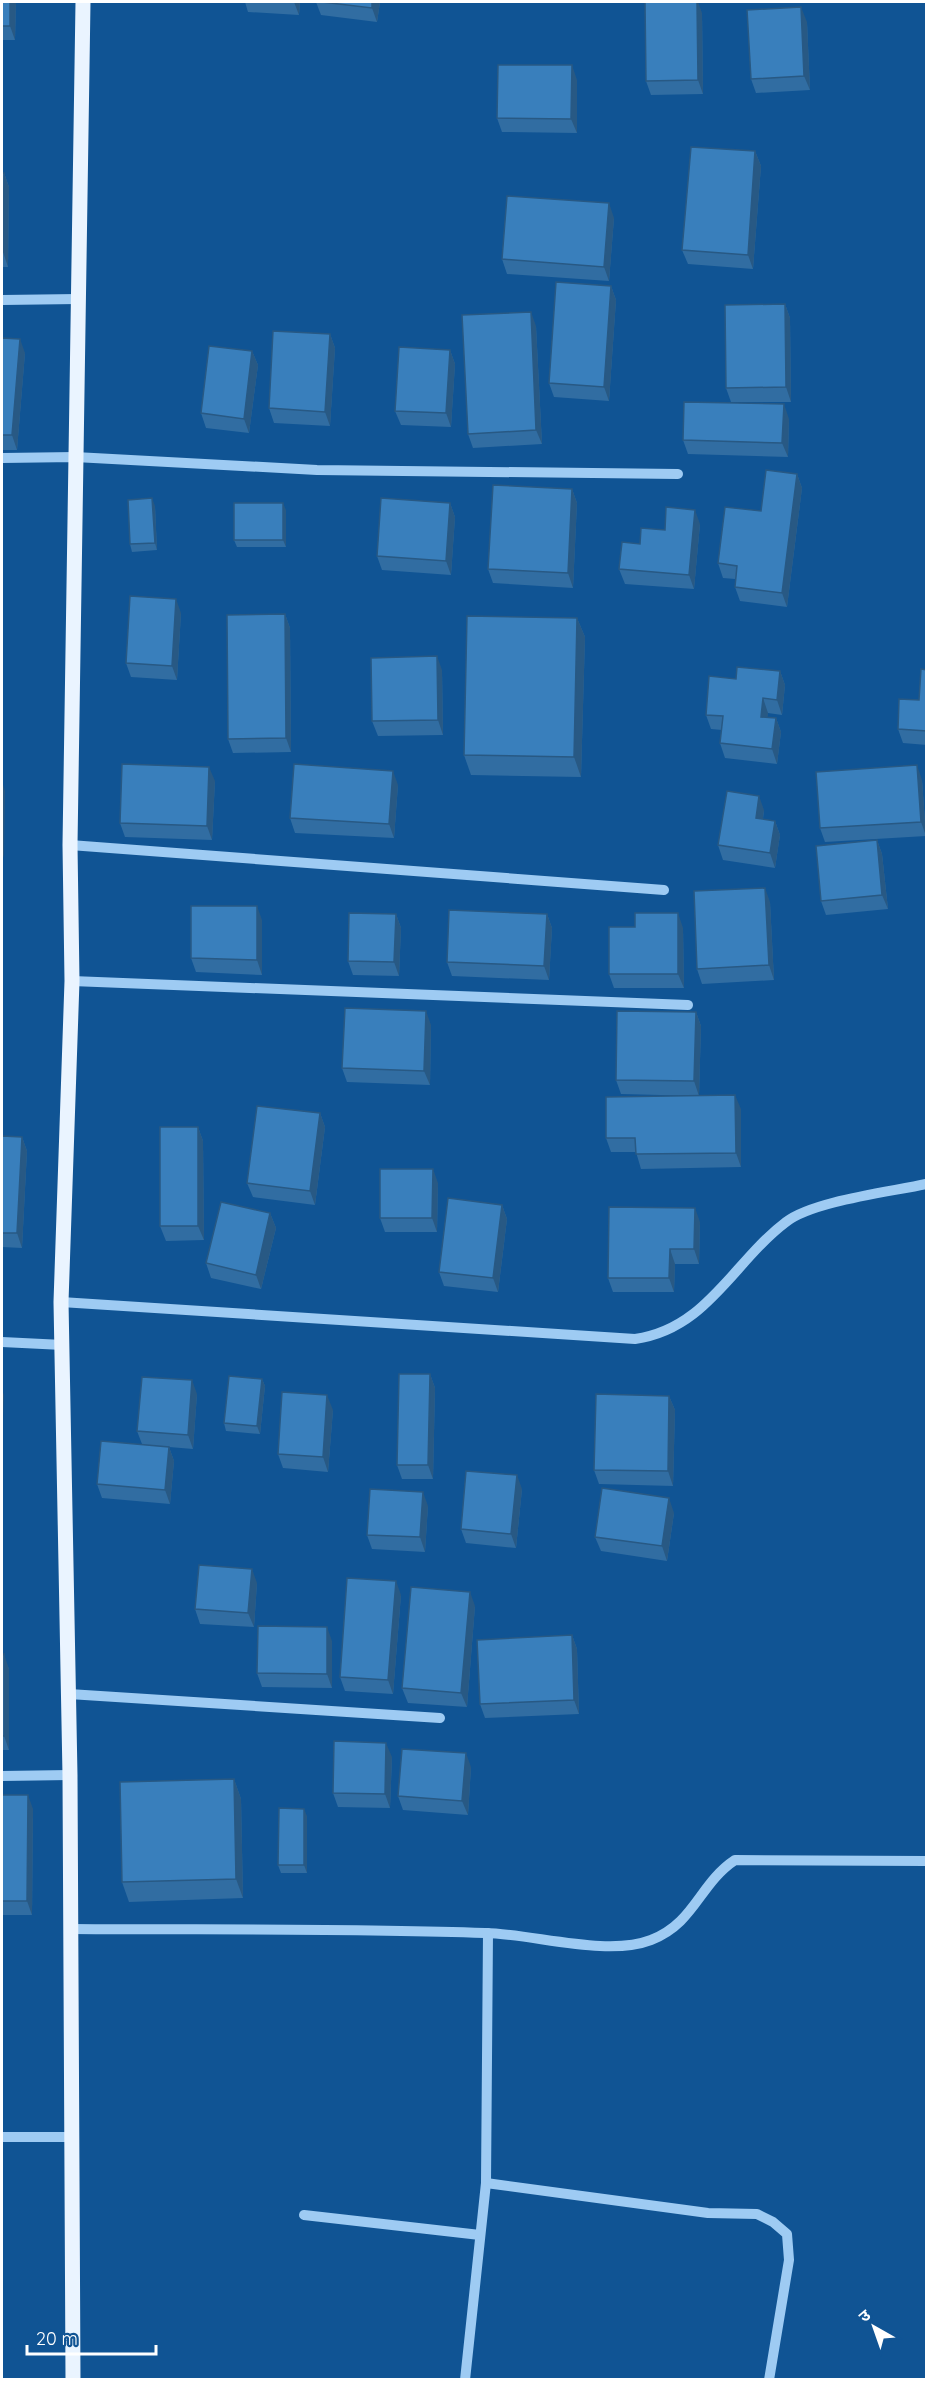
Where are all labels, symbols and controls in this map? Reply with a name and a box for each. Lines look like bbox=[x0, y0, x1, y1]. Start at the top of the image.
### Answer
north arrow bbox=[844, 2297, 904, 2357]
text: उ bbox=[854, 2304, 875, 2326]
scale bar bbox=[27, 2318, 156, 2356]
text: 20 m bbox=[36, 2327, 78, 2350]

